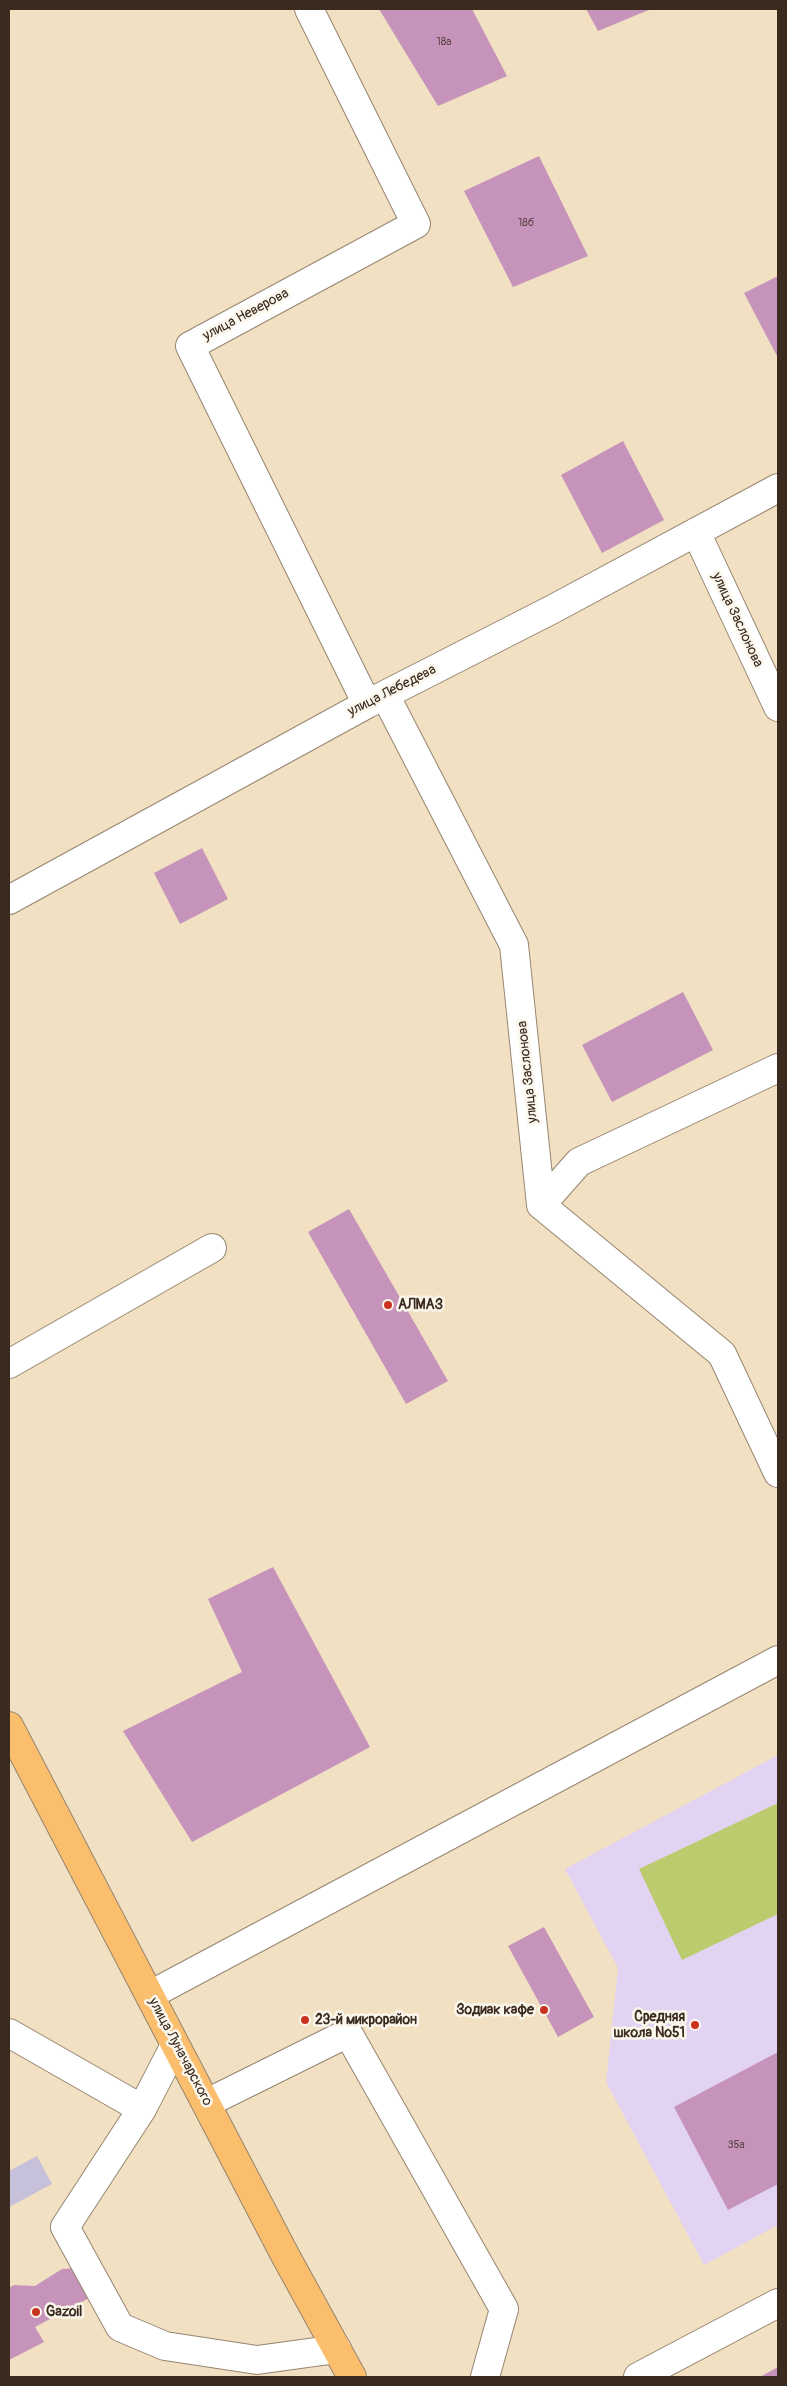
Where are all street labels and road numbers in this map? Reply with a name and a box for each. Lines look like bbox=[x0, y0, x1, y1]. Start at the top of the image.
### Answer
street label: улица Неверова bbox=[200, 285, 292, 345]
street label: улица Заслонова bbox=[708, 570, 766, 670]
street label: улица Лебедева bbox=[345, 662, 439, 720]
street label: улица Заслонова bbox=[514, 1020, 542, 1124]
street label: улица Луначарского bbox=[144, 1995, 216, 2109]

